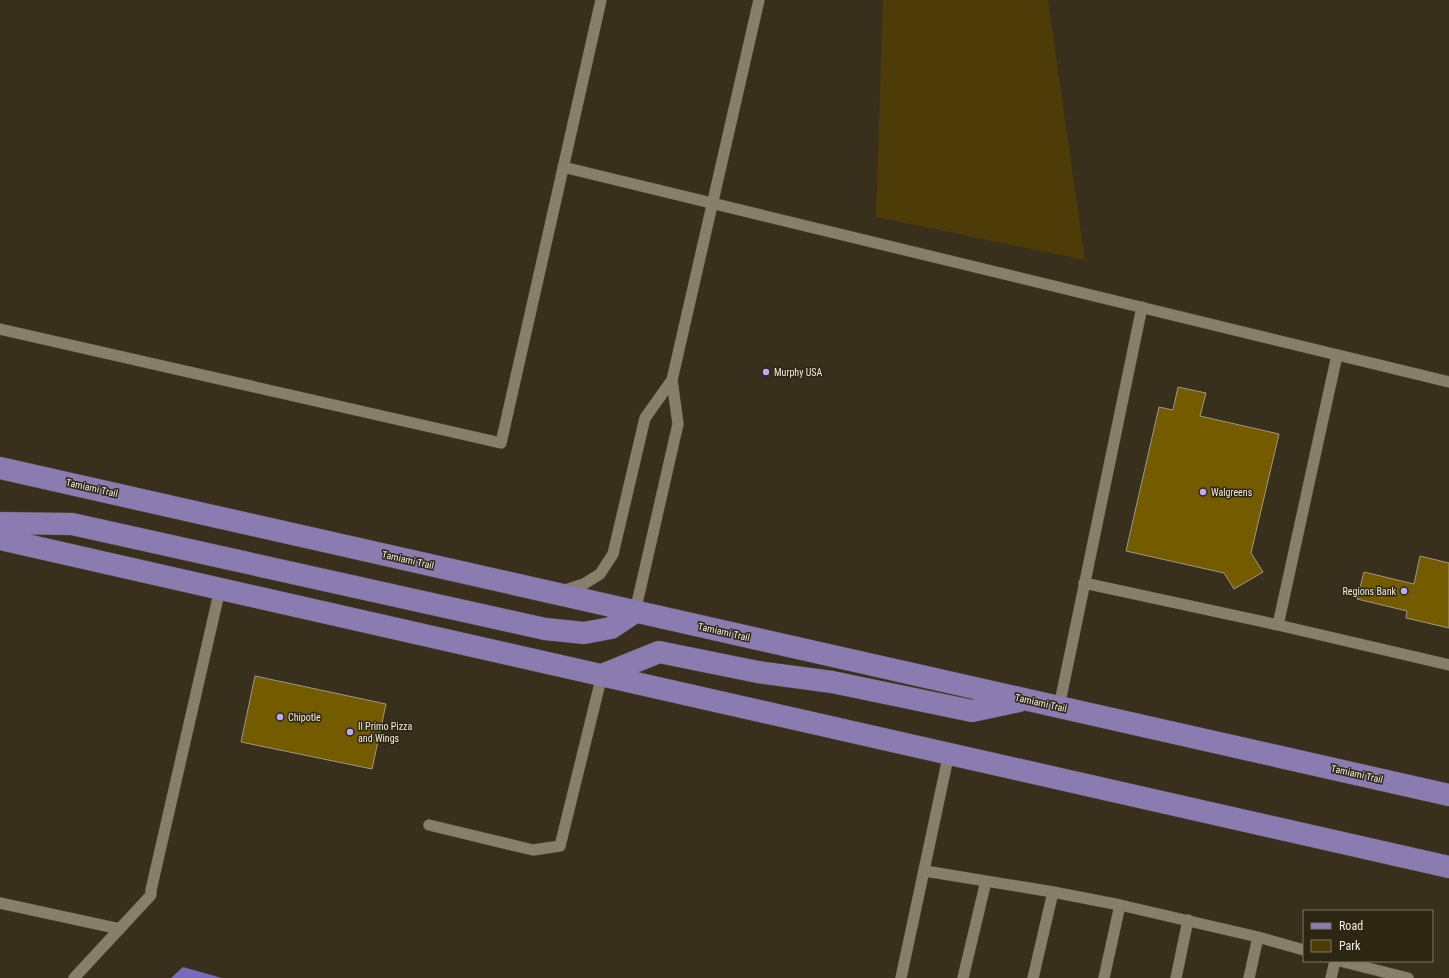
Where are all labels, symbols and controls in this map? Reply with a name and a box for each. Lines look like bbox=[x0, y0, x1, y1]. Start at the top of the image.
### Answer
marker: Murphy USA bbox=[761, 367, 771, 377]
place label: Murphy USA bbox=[774, 367, 822, 378]
street label: Tamiami Trail bbox=[65, 477, 119, 499]
marker: Walgreens bbox=[1198, 487, 1208, 497]
place label: Walgreens bbox=[1211, 487, 1253, 498]
street label: Tamiami Trail bbox=[381, 549, 435, 571]
place label: Regions Bank bbox=[1342, 586, 1396, 597]
marker: Regions Bank bbox=[1399, 586, 1409, 596]
street label: Tamiami Trail bbox=[697, 621, 751, 643]
street label: Tamiami Trail bbox=[1014, 692, 1068, 714]
marker: Chipotle bbox=[275, 712, 285, 722]
place label: Chipotle bbox=[288, 712, 321, 723]
place label: Il Primo Pizza and Wings bbox=[358, 721, 412, 744]
marker: Il Primo Pizza and Wings bbox=[345, 727, 355, 737]
street label: Tamiami Trail bbox=[1330, 763, 1384, 785]
legend bbox=[1303, 910, 1433, 962]
text: Road bbox=[1339, 919, 1363, 933]
text: Park bbox=[1339, 939, 1361, 953]

